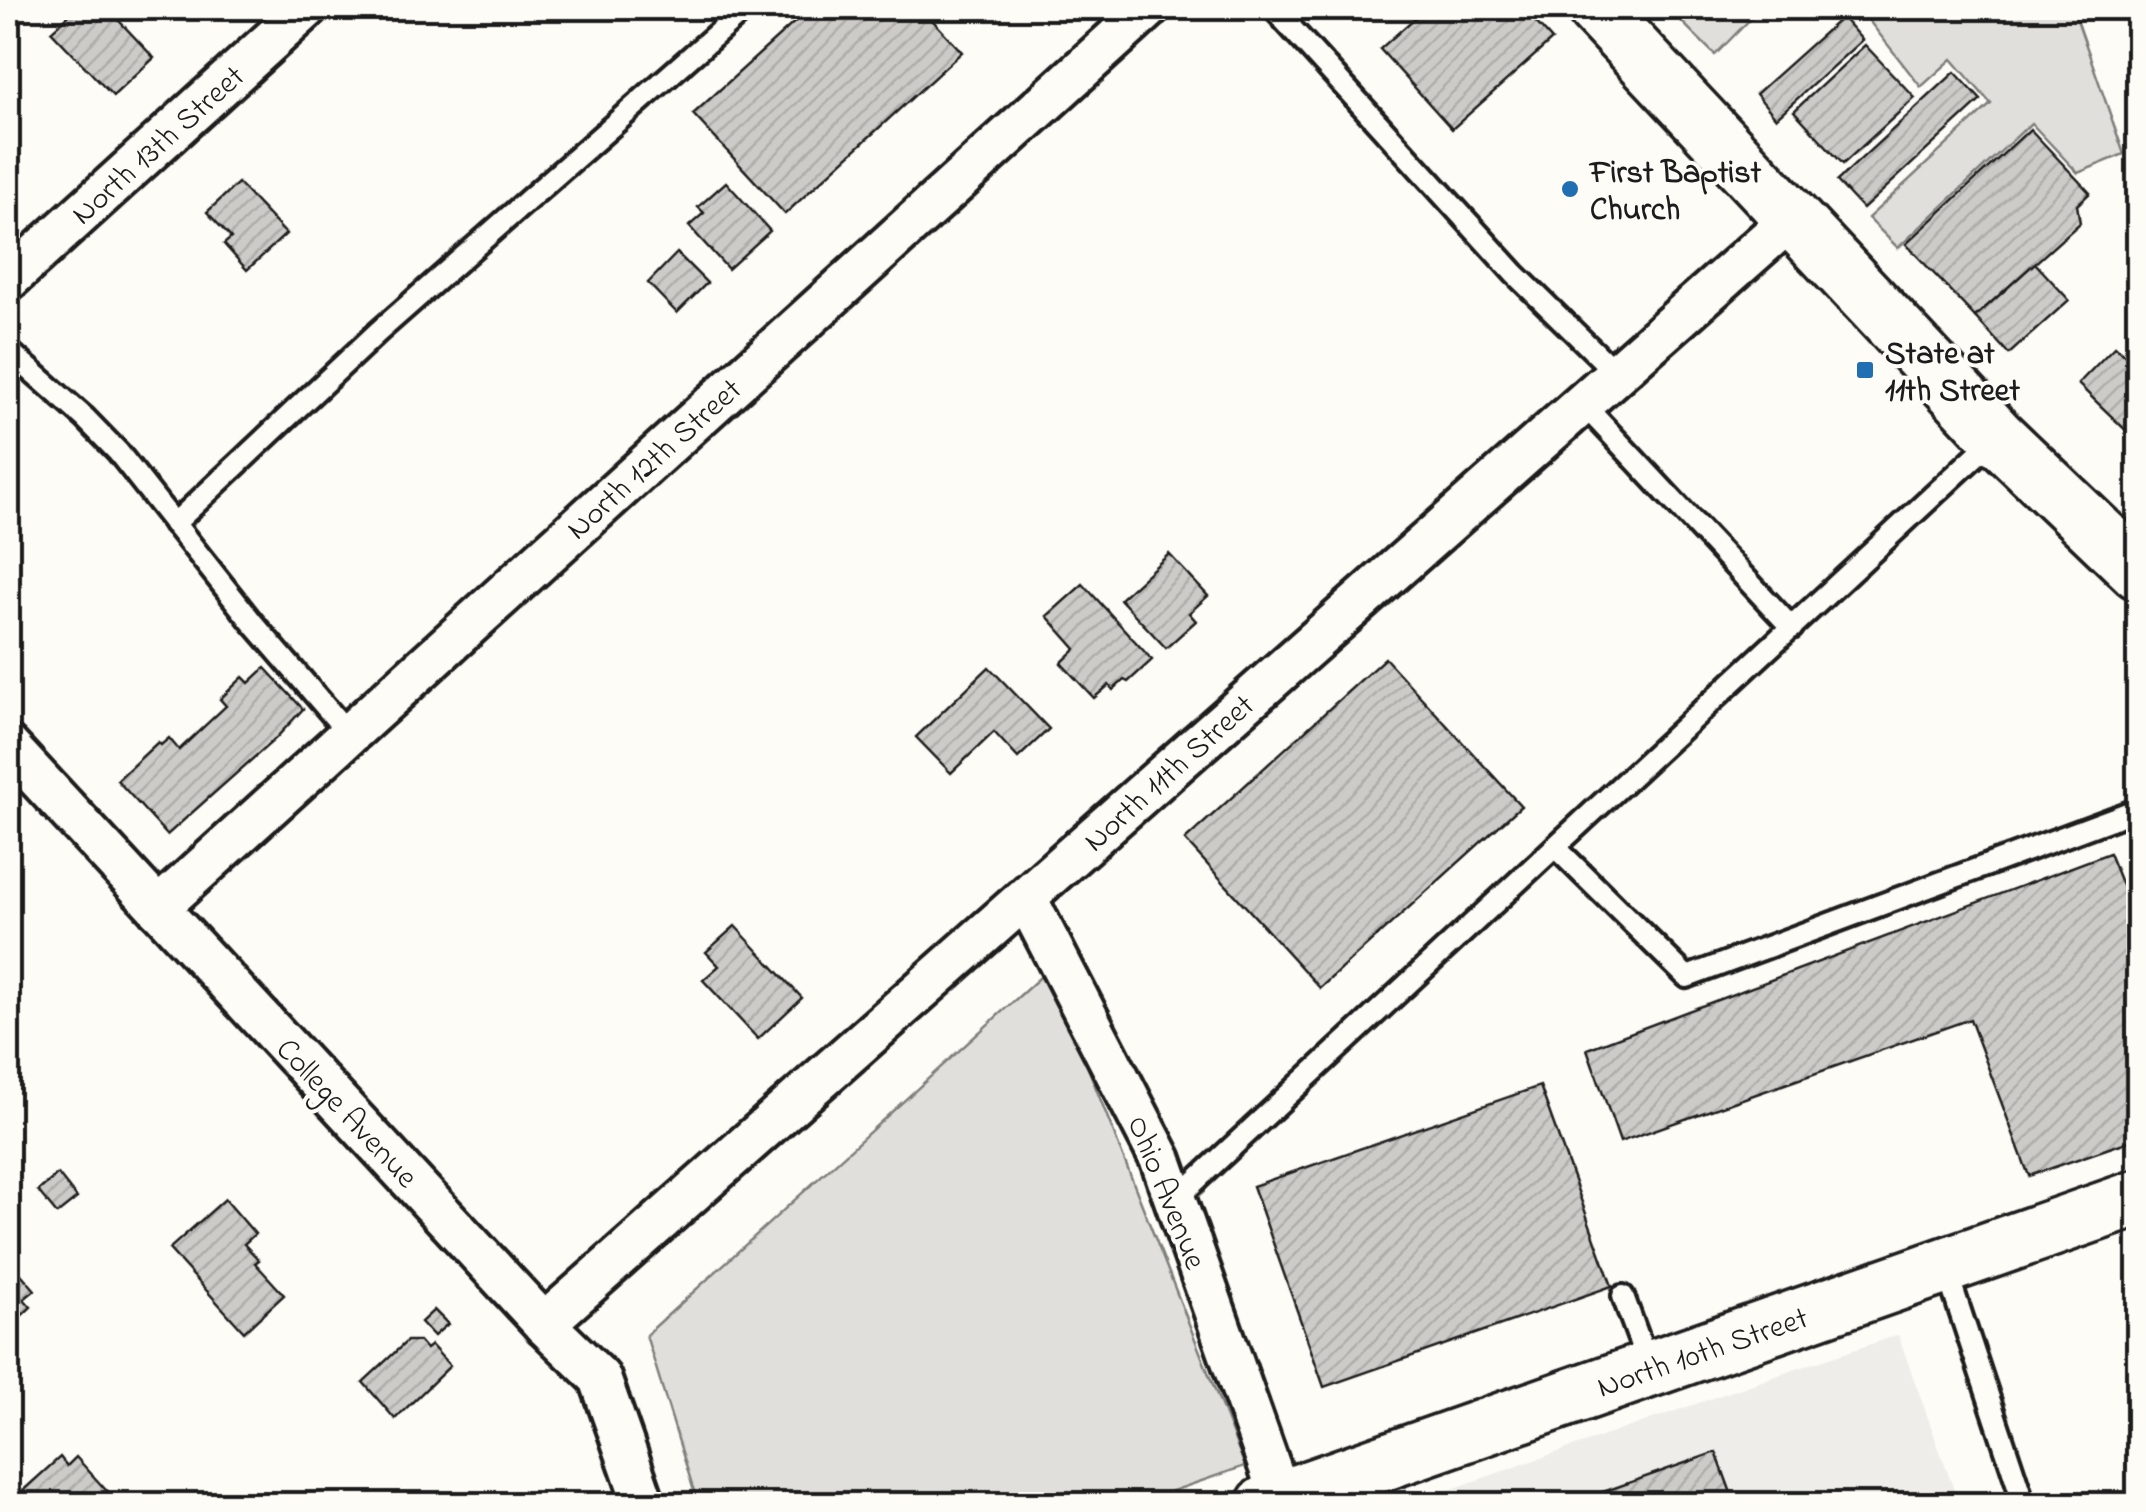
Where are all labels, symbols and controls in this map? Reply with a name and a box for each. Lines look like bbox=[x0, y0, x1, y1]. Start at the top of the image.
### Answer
street label: North 13th Street bbox=[62, 55, 257, 238]
place label: First Baptist Church bbox=[1588, 151, 1761, 235]
marker: First Baptist Church bbox=[1559, 178, 1581, 200]
place label: State at 11th Street bbox=[1885, 332, 2020, 416]
marker: State at 11th Street bbox=[1854, 359, 1876, 381]
street label: North 12th Street bbox=[557, 368, 754, 553]
street label: North 11th Street bbox=[1074, 684, 1267, 865]
street label: College Avenue bbox=[263, 1029, 428, 1201]
street label: Ohio Avenue bbox=[1113, 1109, 1217, 1278]
street label: North 10th Street bbox=[1591, 1296, 1815, 1412]

